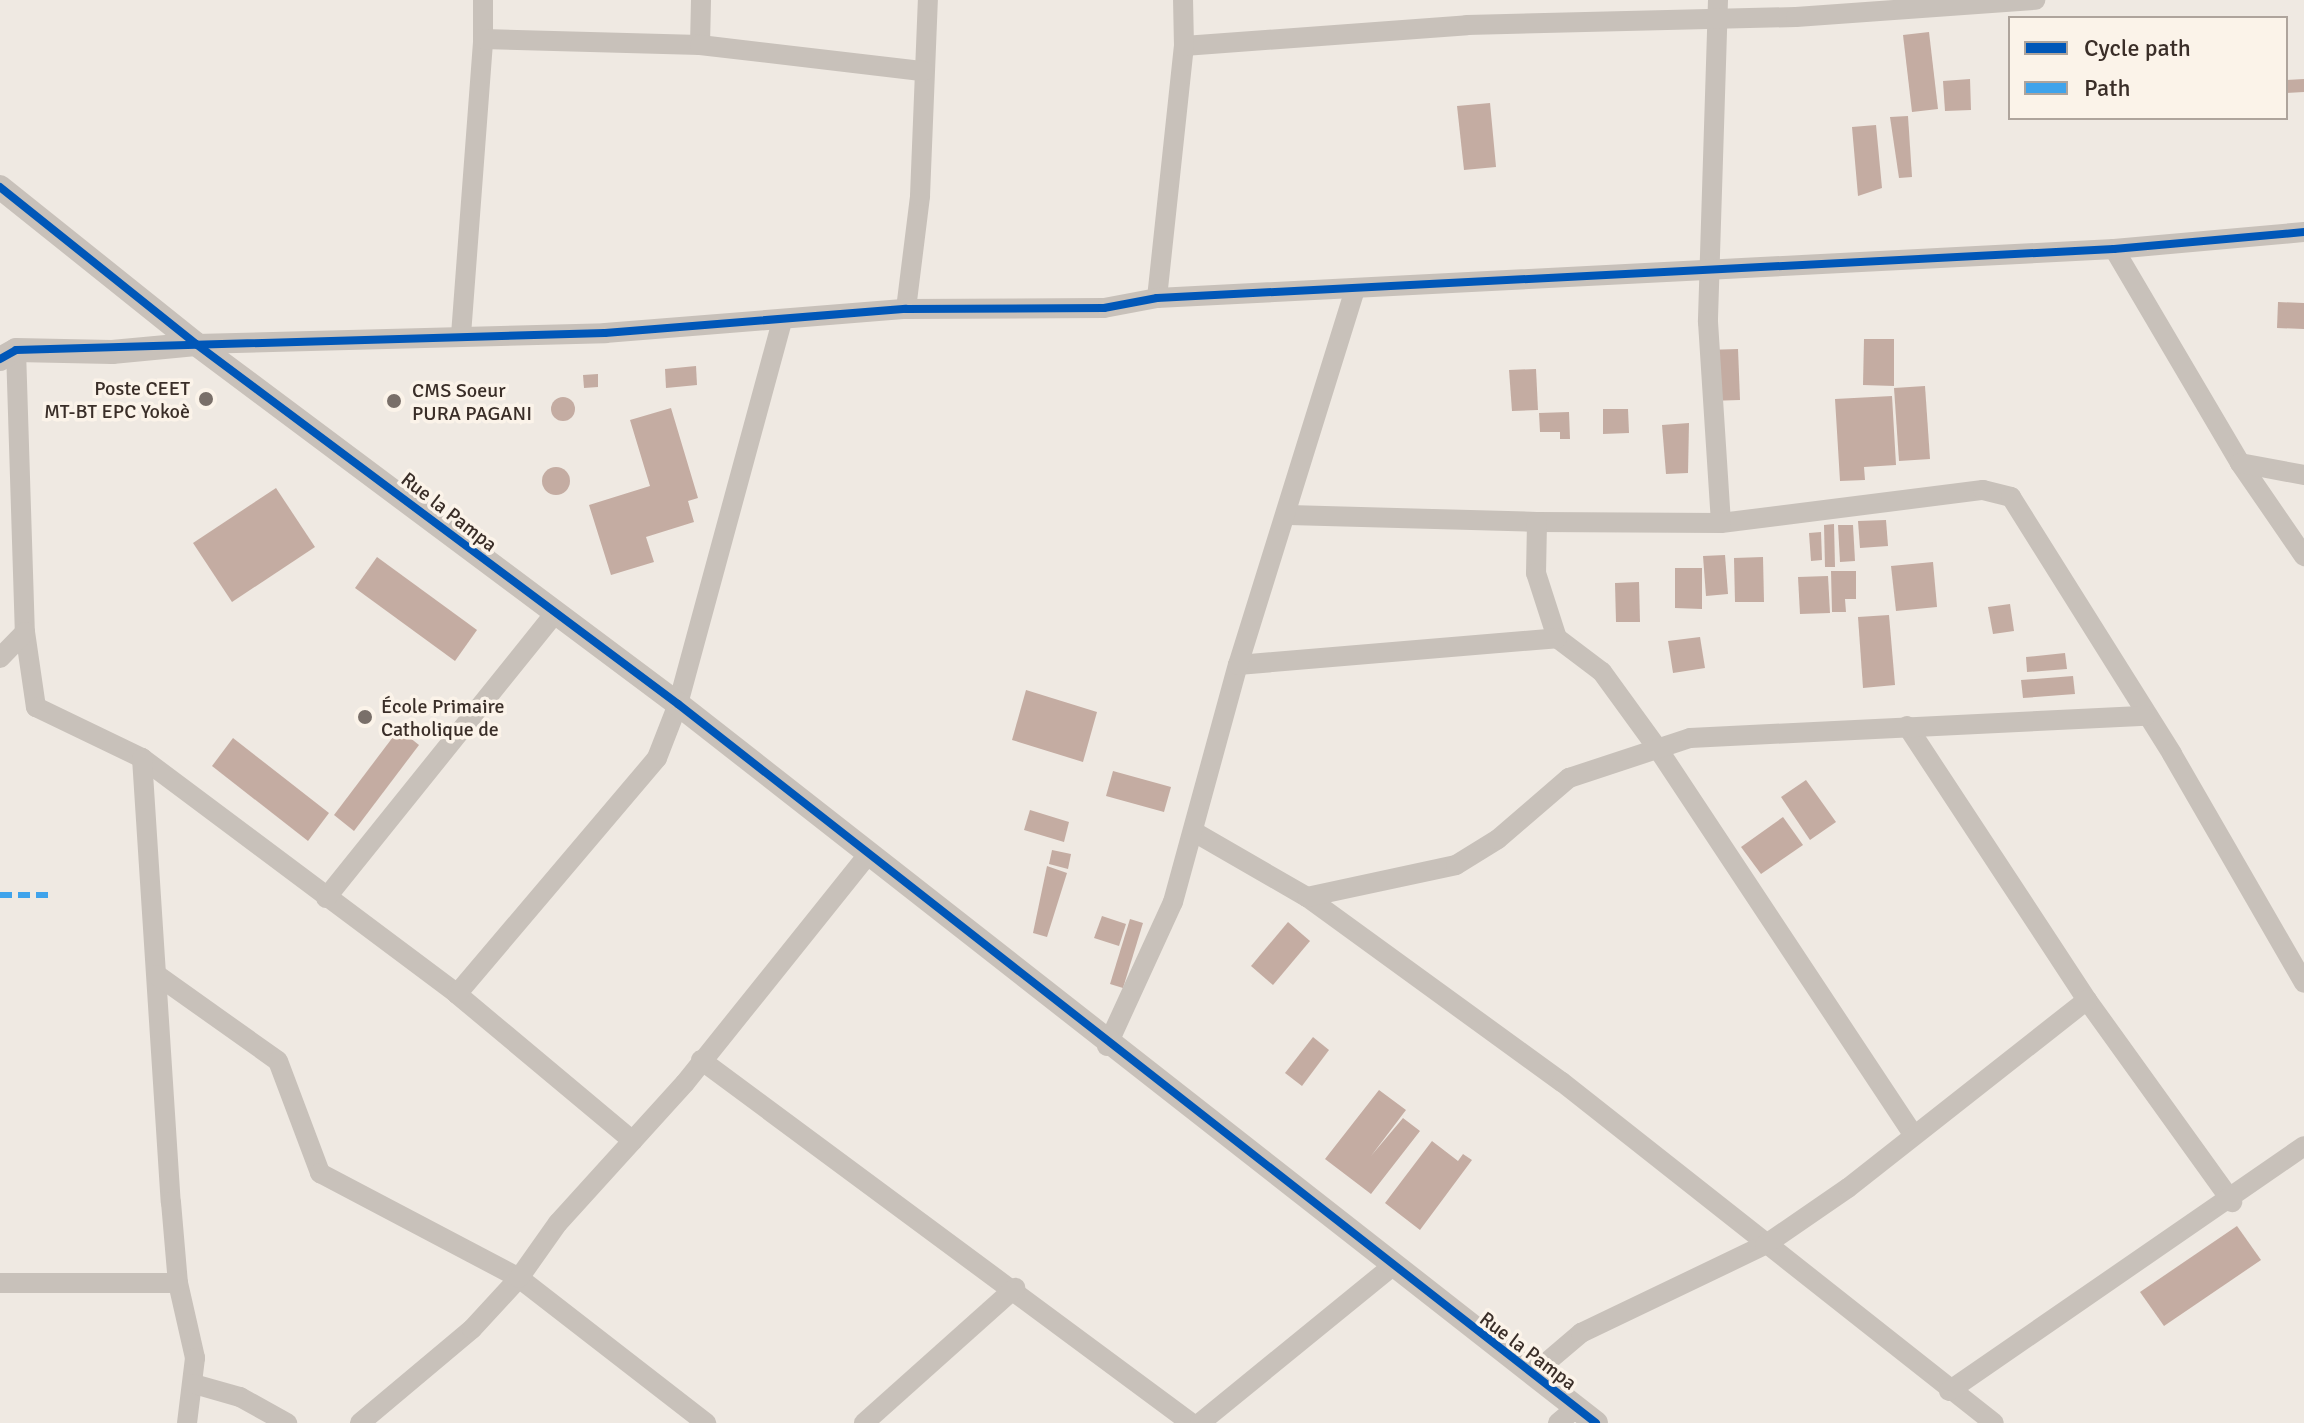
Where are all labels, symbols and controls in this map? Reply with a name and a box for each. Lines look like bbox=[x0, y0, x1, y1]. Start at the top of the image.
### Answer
legend bbox=[2008, 16, 2288, 120]
text: Cycle path bbox=[2084, 33, 2191, 63]
text: Path bbox=[2084, 73, 2130, 103]
place label: Poste CEET MT-BT EPC Yokoè bbox=[44, 376, 190, 423]
place label: CMS Soeur PURA PAGANI bbox=[412, 378, 532, 425]
marker: Poste CEET MT-BT EPC Yokoè bbox=[197, 390, 215, 408]
marker: CMS Soeur PURA PAGANI bbox=[383, 390, 405, 412]
street label: Rue la Pampa bbox=[396, 467, 502, 557]
place label: École Primaire Catholique de bbox=[381, 694, 505, 741]
marker: École Primaire Catholique de bbox=[356, 708, 374, 726]
street label: Rue la Pampa bbox=[1475, 1307, 1581, 1395]

